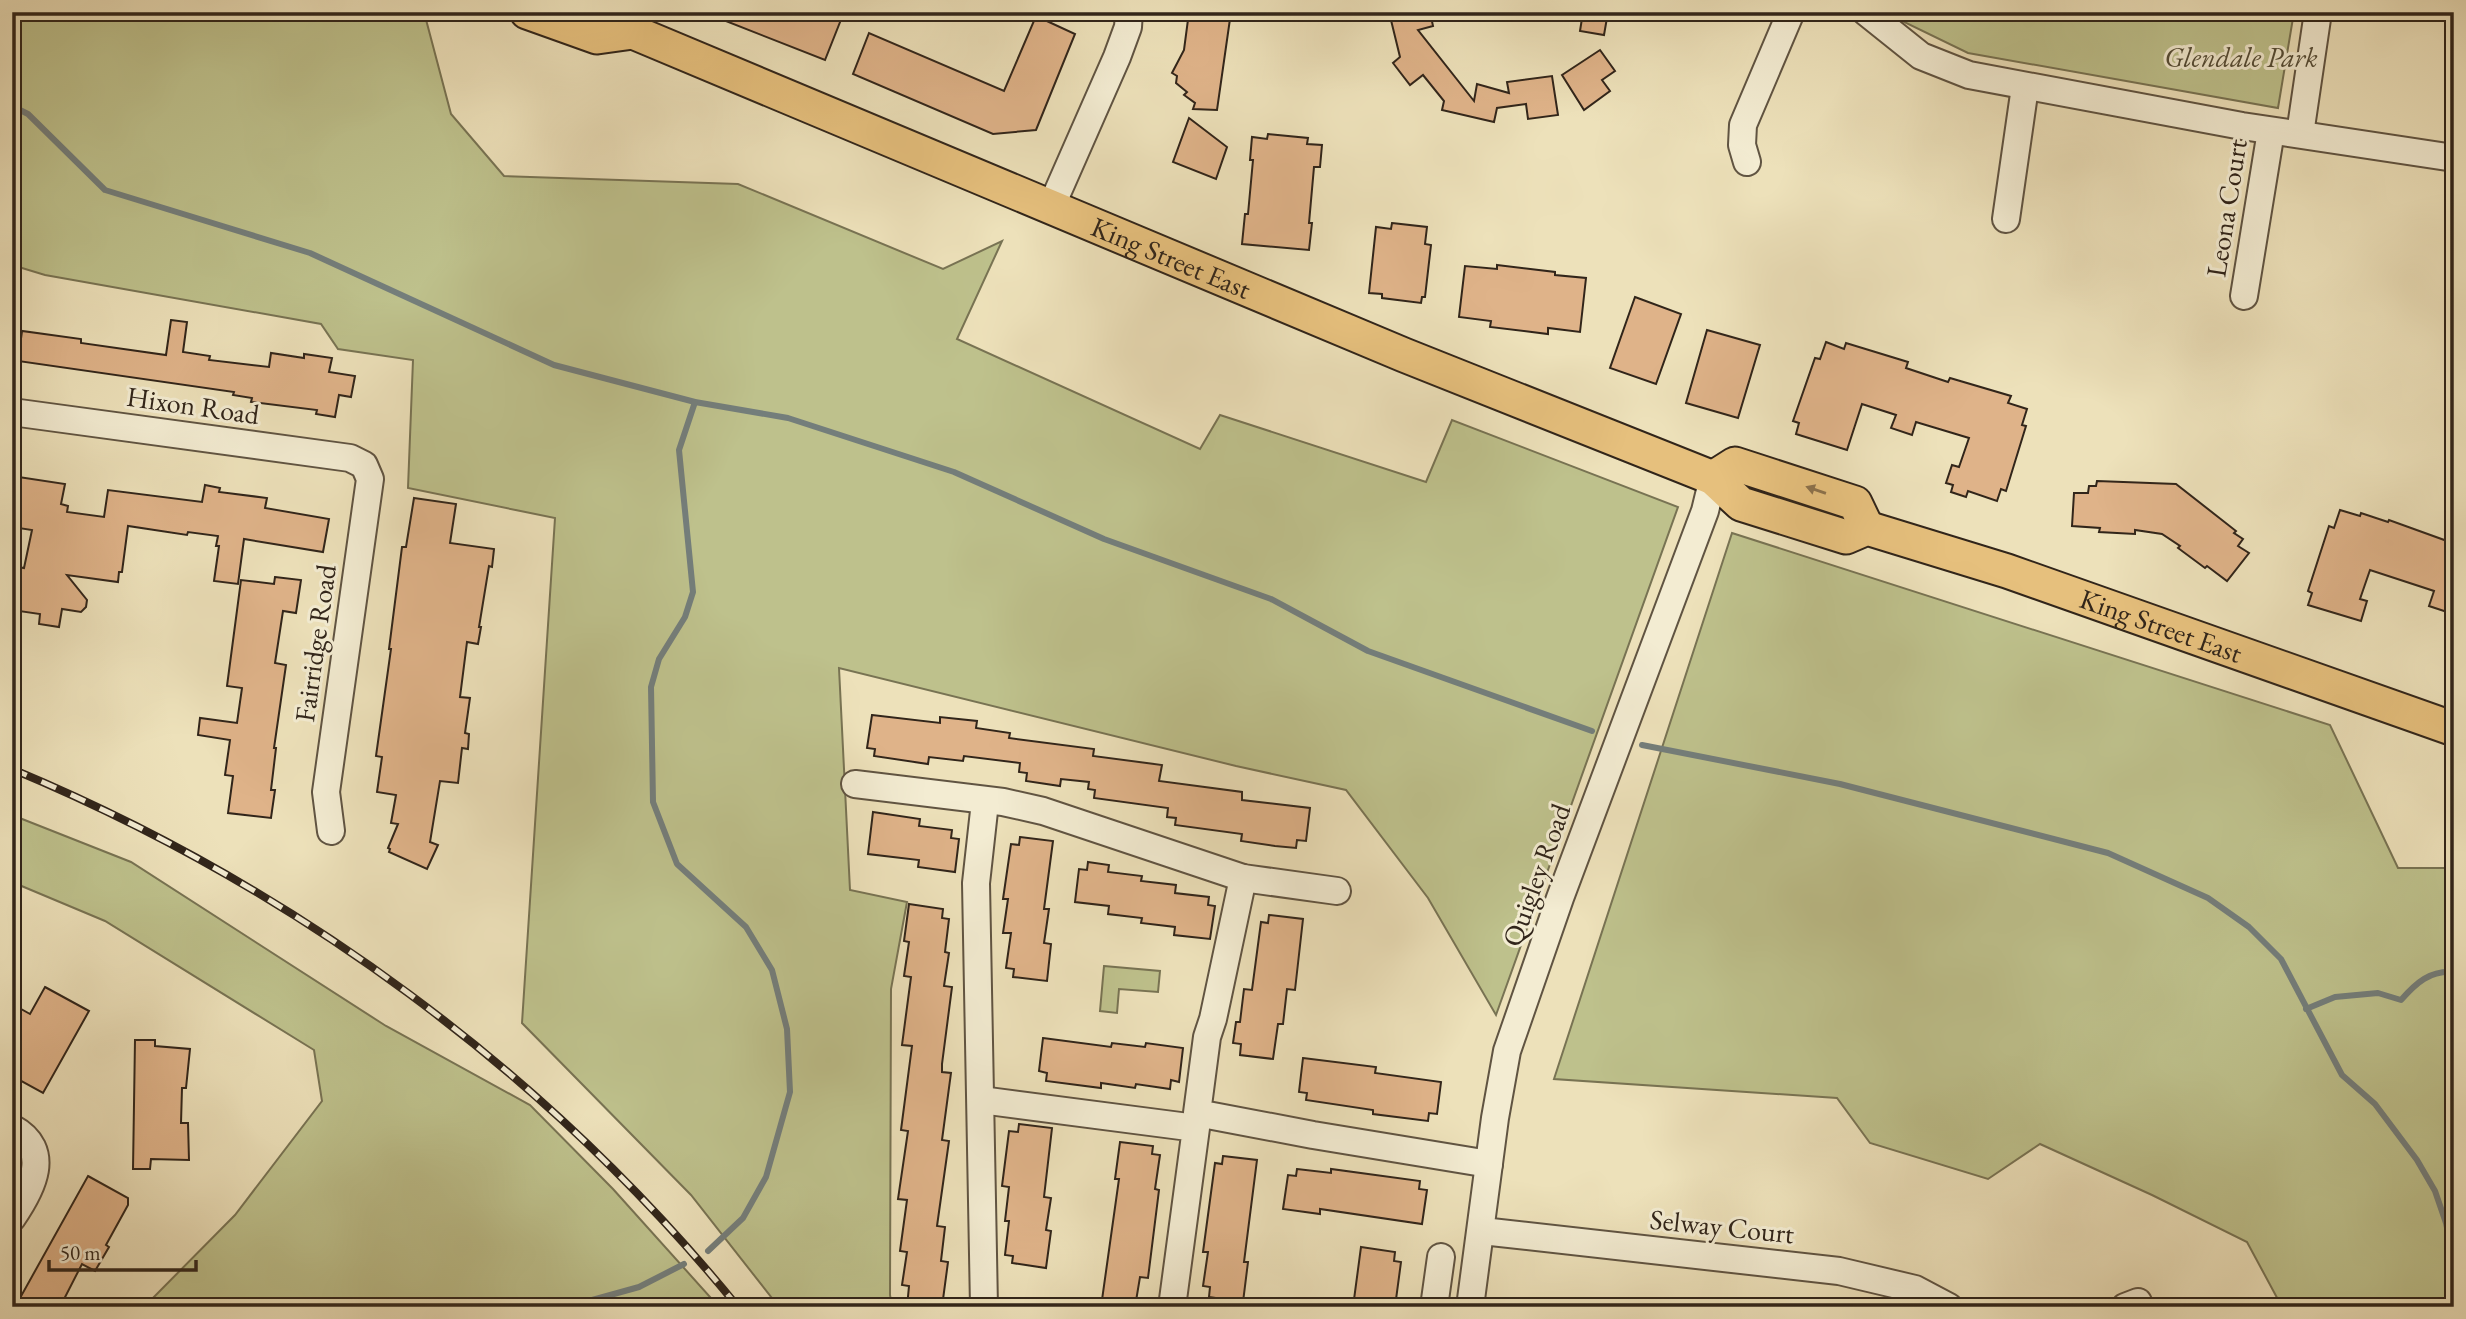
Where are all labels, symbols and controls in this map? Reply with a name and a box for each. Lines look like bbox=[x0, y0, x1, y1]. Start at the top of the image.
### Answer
park label: Glendale Park bbox=[2164, 39, 2318, 75]
street label: Leona Court bbox=[2197, 136, 2255, 279]
street label: King Street East bbox=[1086, 208, 1257, 307]
street label: Hixon Road bbox=[124, 378, 263, 432]
one-way arrow bbox=[1806, 485, 1827, 495]
street label: Fairridge Road bbox=[286, 561, 344, 724]
street label: King Street East bbox=[2075, 580, 2247, 671]
street label: Quigley Road bbox=[1494, 798, 1579, 951]
street label: Selway Court bbox=[1648, 1201, 1796, 1251]
scale bar bbox=[49, 1228, 196, 1272]
text: 50 m bbox=[60, 1239, 101, 1266]

